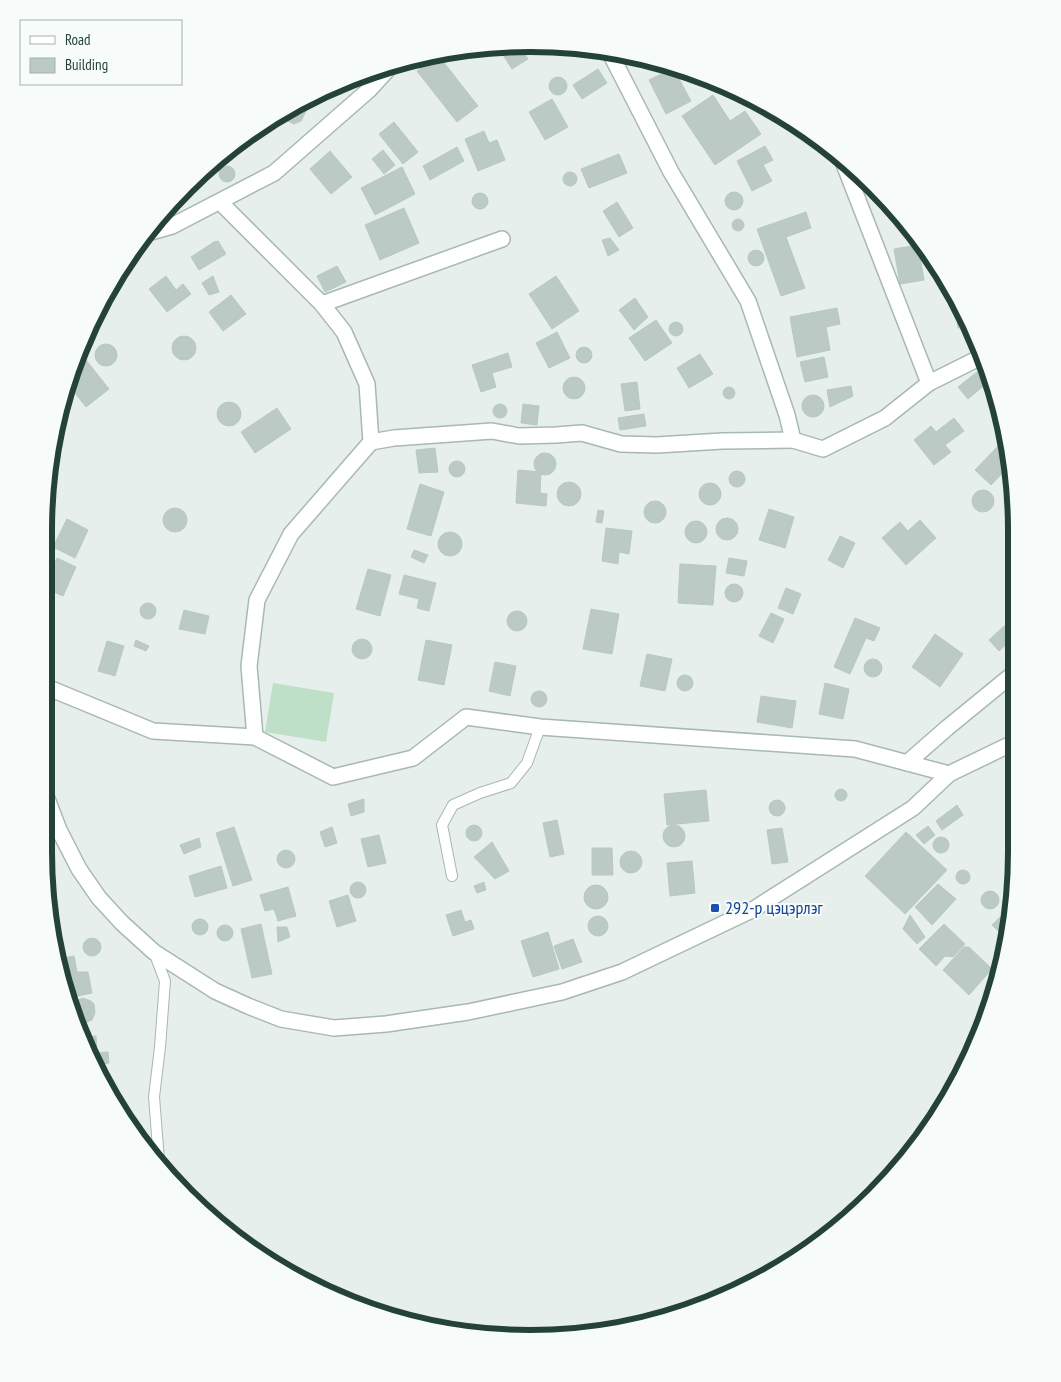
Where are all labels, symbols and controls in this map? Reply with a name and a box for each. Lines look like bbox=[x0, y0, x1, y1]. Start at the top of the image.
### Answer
legend bbox=[20, 20, 182, 85]
text: Road bbox=[65, 30, 91, 49]
text: Building bbox=[65, 55, 108, 74]
place label: 292-р цэцэрлэг bbox=[725, 896, 823, 919]
marker: 292-р цэцэрлэг bbox=[709, 902, 721, 914]

